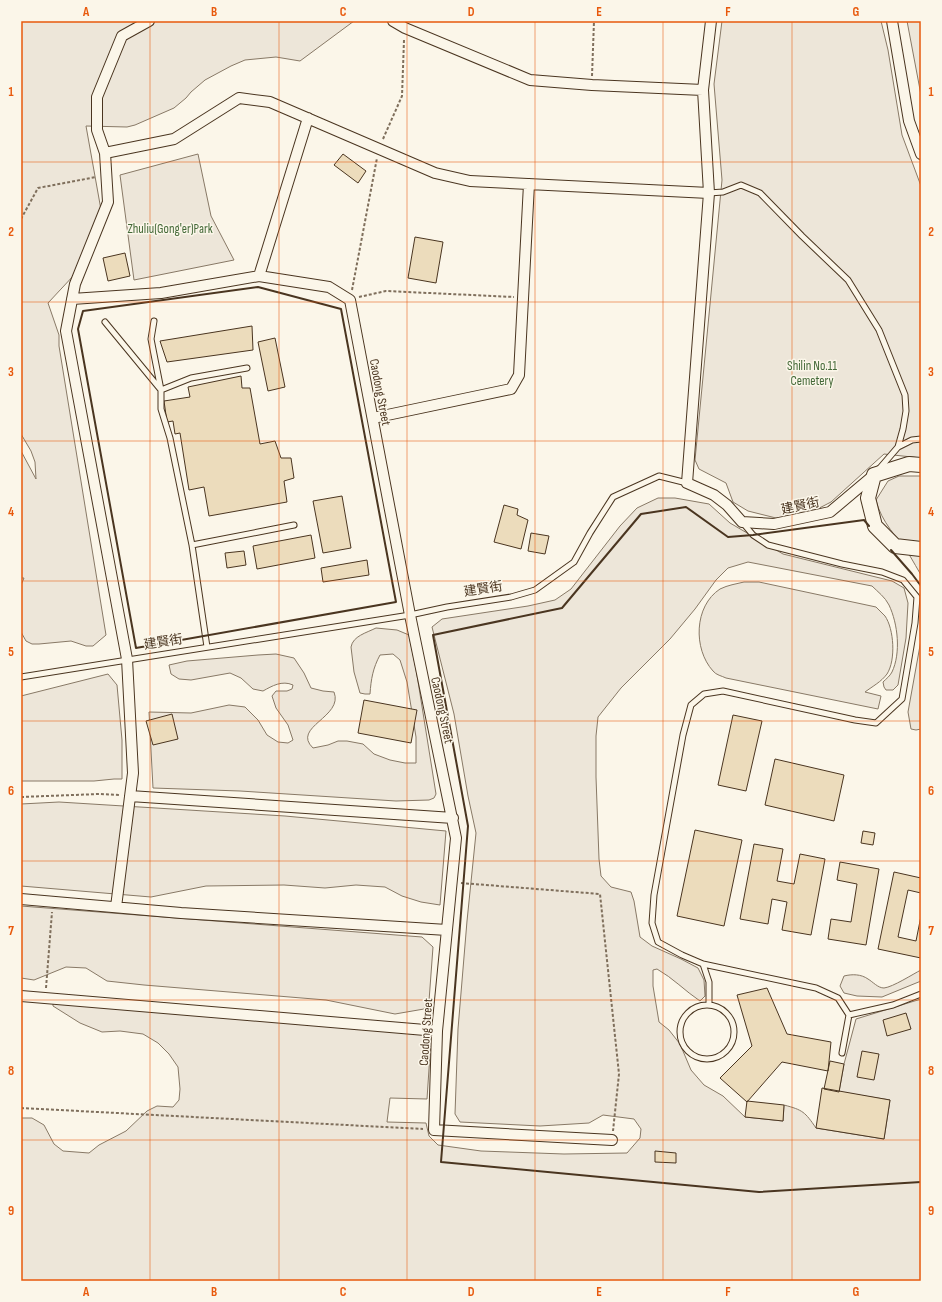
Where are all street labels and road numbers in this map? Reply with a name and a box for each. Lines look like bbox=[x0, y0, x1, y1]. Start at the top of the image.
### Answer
street label: Caodong Street bbox=[366, 358, 394, 427]
street label: 建賢街 bbox=[779, 494, 821, 518]
street label: 建賢街 bbox=[463, 578, 504, 600]
street label: 建賢街 bbox=[143, 631, 184, 653]
street label: Caodong Street bbox=[427, 676, 457, 745]
street label: Caodong Street bbox=[416, 998, 436, 1066]

